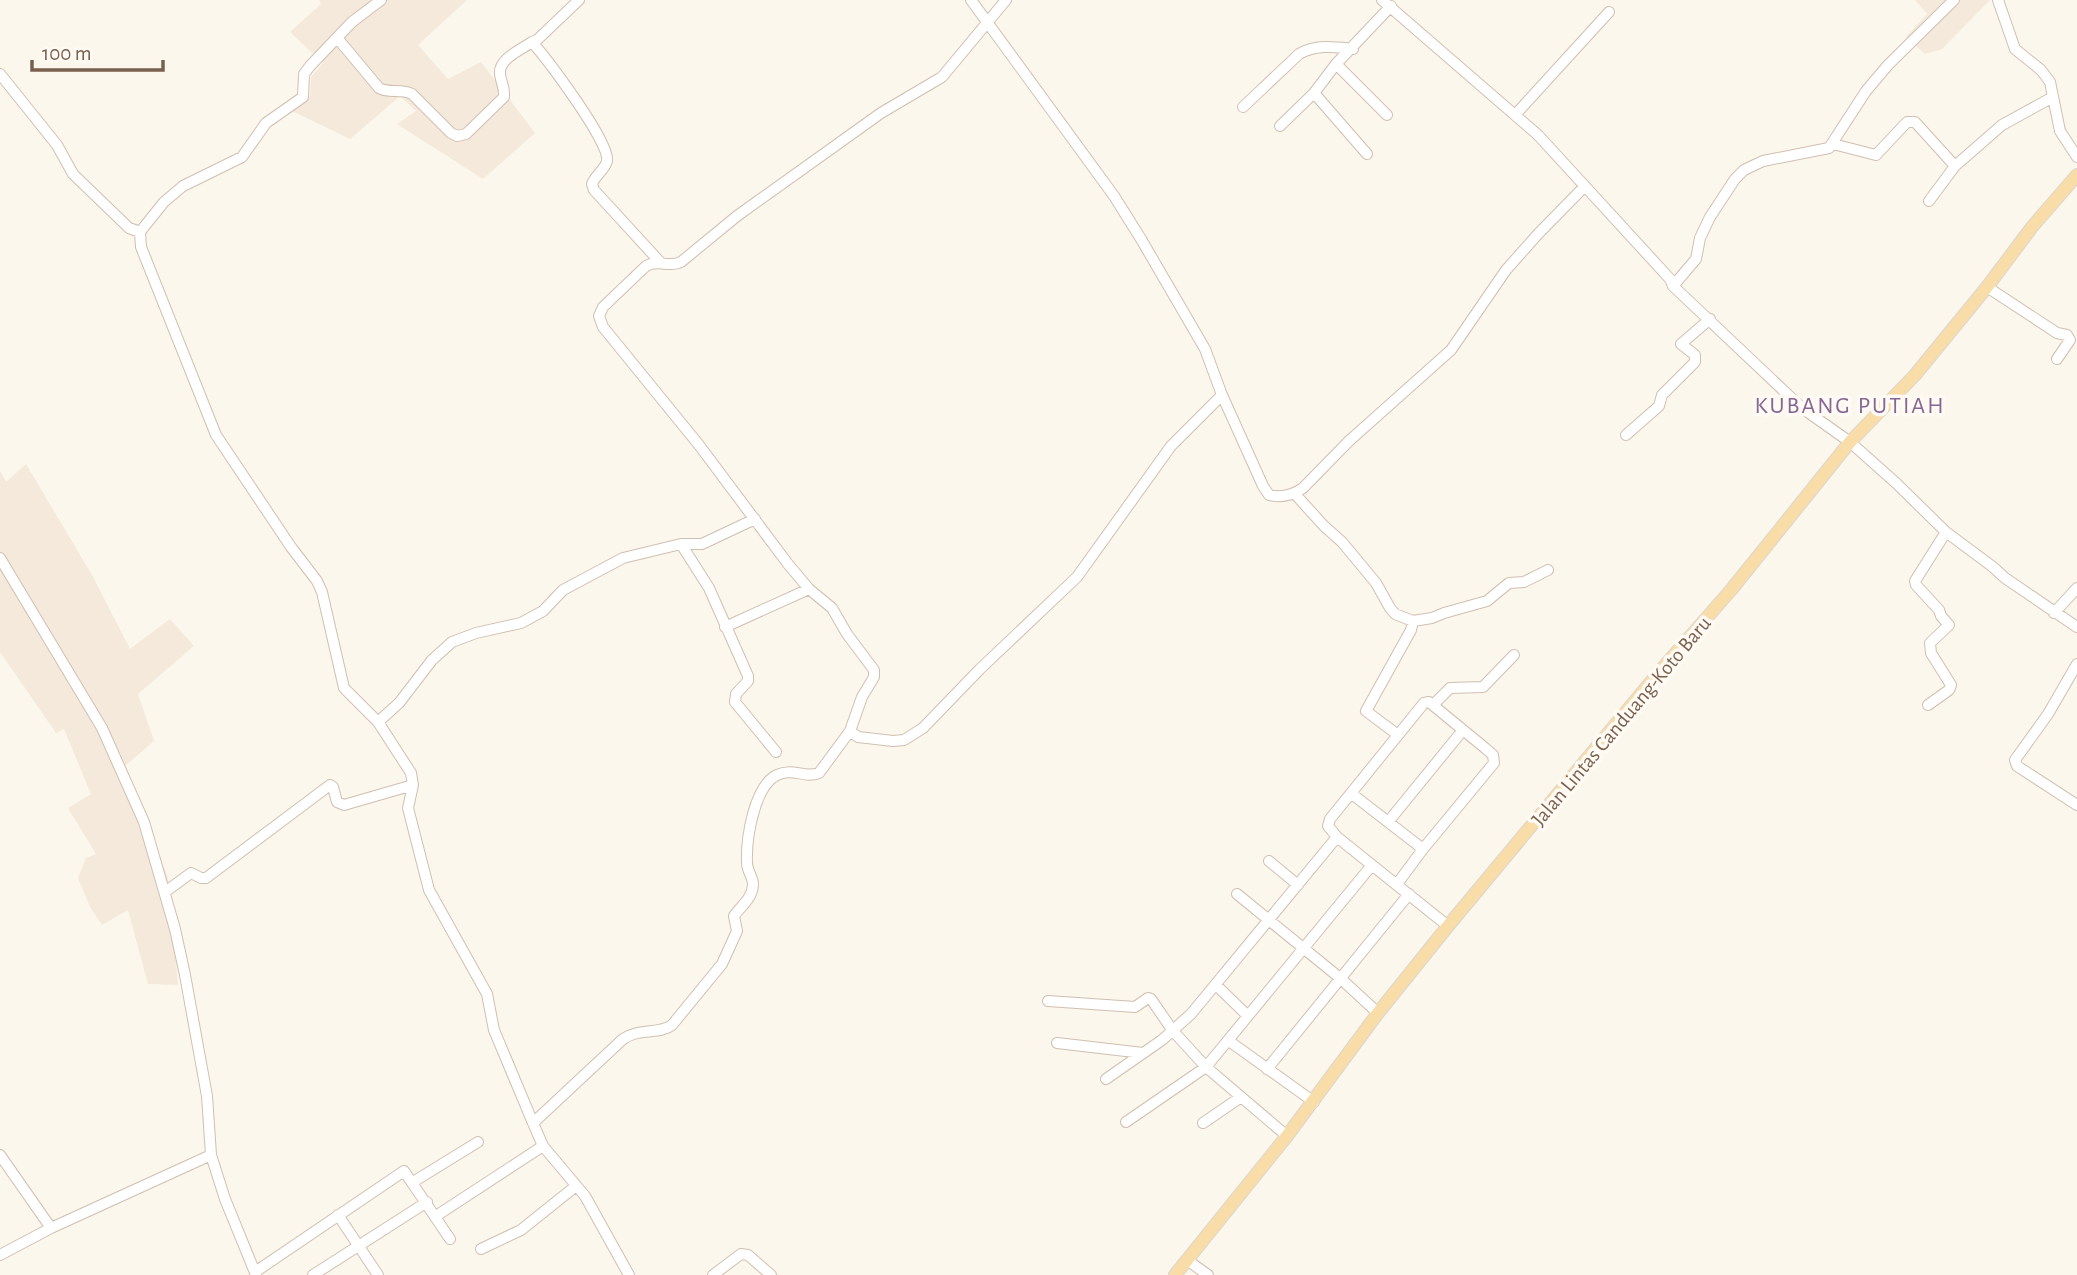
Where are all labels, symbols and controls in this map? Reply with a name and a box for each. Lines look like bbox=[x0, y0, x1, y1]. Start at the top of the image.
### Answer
scale bar bbox=[32, 28, 163, 72]
text: 100 m bbox=[42, 43, 92, 64]
district label: KUBANG PUTIAH bbox=[1754, 394, 1946, 418]
street label: Jalan Lintas Canduang-Koto Baru bbox=[1528, 612, 1715, 830]

